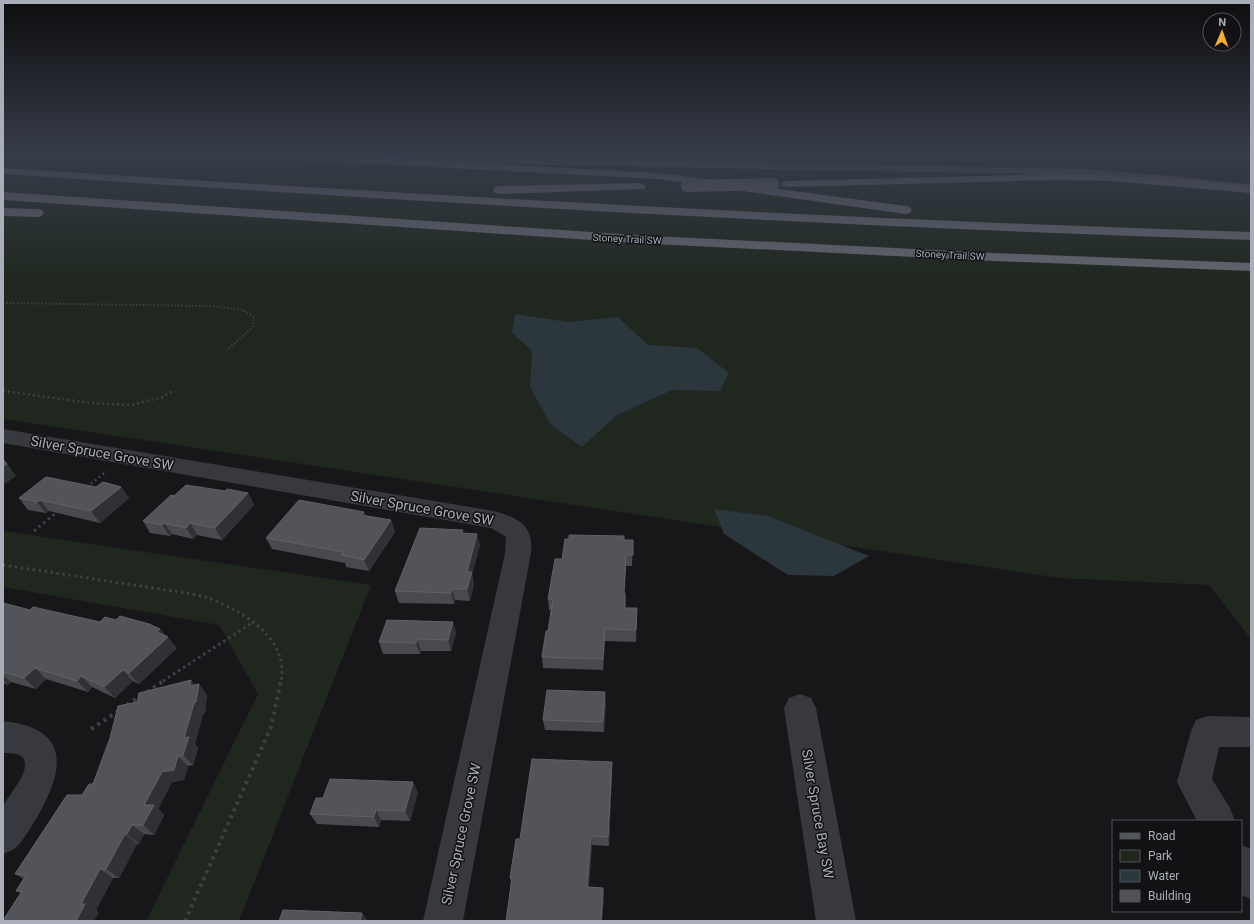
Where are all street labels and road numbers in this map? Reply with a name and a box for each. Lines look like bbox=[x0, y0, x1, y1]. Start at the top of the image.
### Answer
street label: Stoney Trail SW bbox=[592, 232, 662, 246]
street label: Stoney Trail SW bbox=[915, 248, 985, 262]
street label: Silver Spruce Grove SW bbox=[29, 433, 175, 474]
street label: Silver Spruce Grove SW bbox=[349, 488, 495, 529]
street label: Silver Spruce Bay SW bbox=[799, 748, 837, 881]
street label: Silver Spruce Grove SW bbox=[438, 761, 484, 906]

